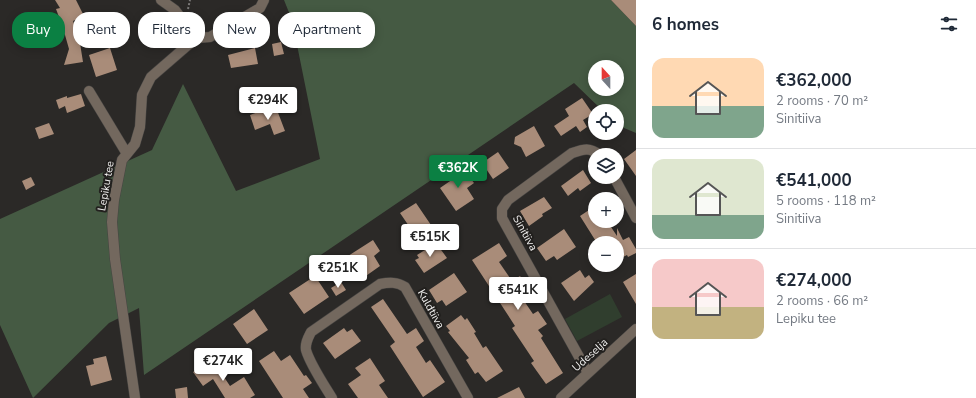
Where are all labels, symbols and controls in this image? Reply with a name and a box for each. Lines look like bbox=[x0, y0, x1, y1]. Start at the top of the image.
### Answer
chip: Buy bbox=[12, 12, 65, 48]
chip: Rent bbox=[73, 12, 130, 48]
chip: Filters bbox=[138, 12, 205, 48]
chip: New bbox=[213, 12, 270, 48]
chip: Apartment bbox=[278, 12, 375, 48]
text: 6 homes bbox=[652, 13, 719, 36]
icon: filters bbox=[938, 13, 960, 35]
north arrow bbox=[588, 60, 624, 96]
map controls bbox=[588, 60, 624, 272]
text: €362,000 bbox=[776, 69, 852, 92]
icon: home bbox=[684, 74, 732, 122]
pin: €294K bbox=[240, 87, 296, 121]
text: €294K bbox=[248, 91, 288, 109]
text: 2 rooms · 70 m² bbox=[776, 92, 868, 110]
button: locate bbox=[588, 104, 624, 140]
text: Sinitiiva bbox=[776, 110, 821, 128]
button: layers bbox=[588, 148, 624, 184]
pin: €362K bbox=[430, 155, 486, 189]
text: €362K bbox=[438, 159, 478, 177]
street label: Lepiku tee bbox=[94, 160, 118, 212]
text: €541,000 bbox=[776, 169, 852, 192]
icon: home bbox=[684, 175, 732, 223]
button: + bbox=[588, 192, 624, 228]
text: 5 rooms · 118 m² bbox=[776, 192, 876, 210]
text: Sinitiiva bbox=[776, 210, 821, 228]
street label: Sinitiiva bbox=[509, 213, 541, 254]
pin: €515K bbox=[402, 224, 458, 258]
text: €515K bbox=[410, 228, 450, 246]
button: − bbox=[588, 236, 624, 272]
pin: €251K bbox=[310, 255, 366, 289]
text: €251K bbox=[318, 259, 358, 277]
text: €274,000 bbox=[776, 269, 852, 292]
icon: home bbox=[684, 275, 732, 323]
pin: €541K bbox=[490, 277, 546, 311]
text: €541K bbox=[498, 281, 538, 299]
street label: Kuldtiiva bbox=[414, 287, 448, 332]
text: 2 rooms · 66 m² bbox=[776, 292, 868, 310]
text: Lepiku tee bbox=[776, 310, 836, 328]
street label: Udeselja bbox=[569, 335, 611, 375]
pin: €274K bbox=[195, 348, 251, 382]
text: €274K bbox=[203, 352, 243, 370]

